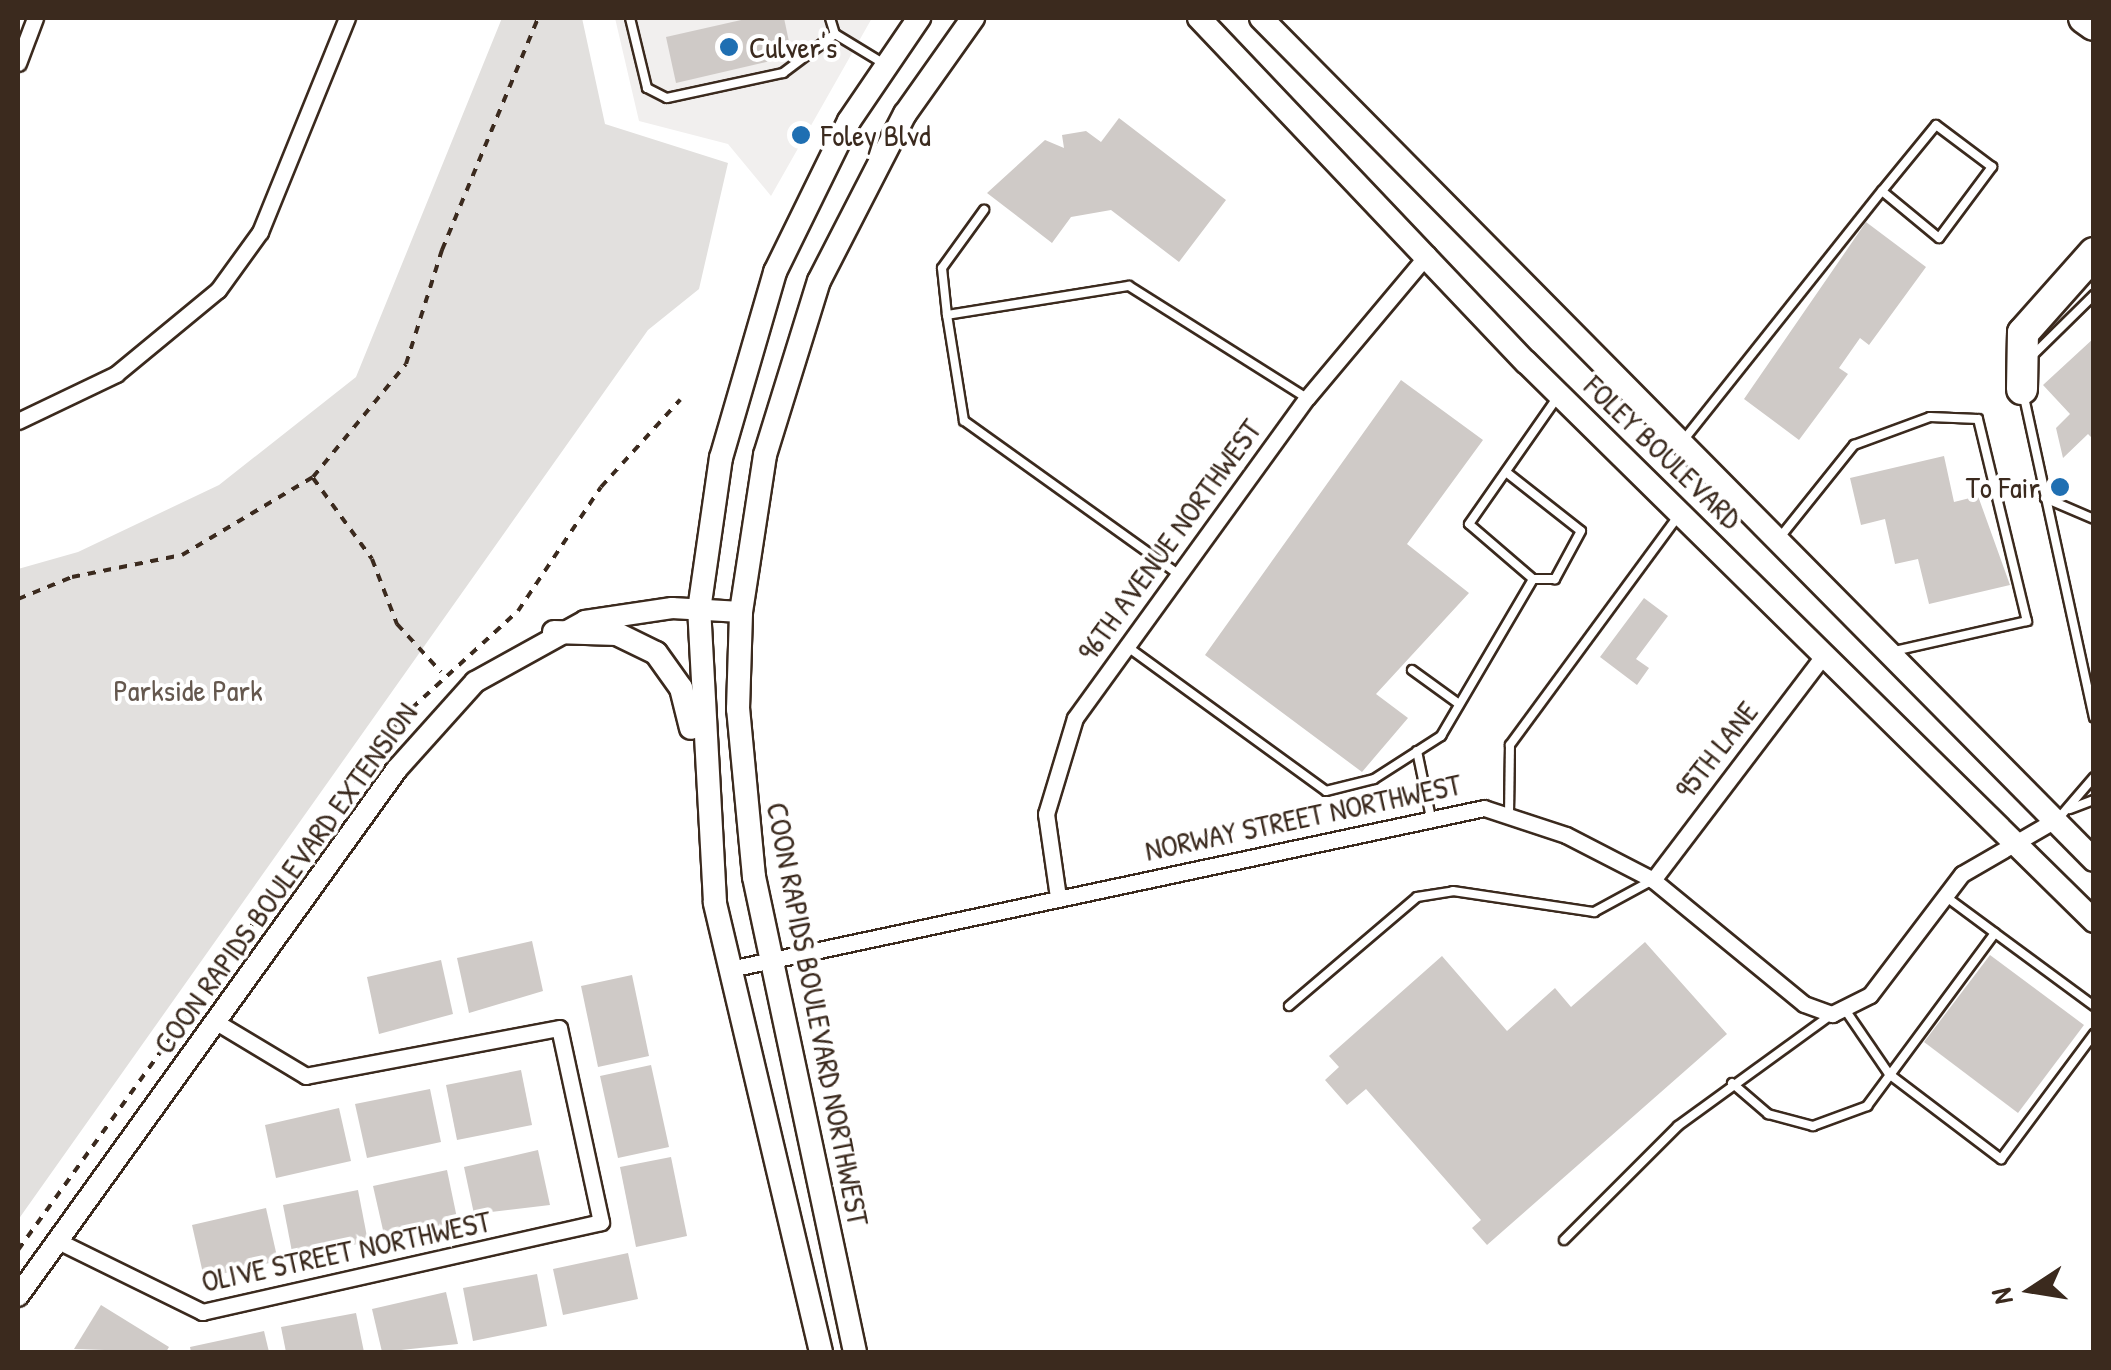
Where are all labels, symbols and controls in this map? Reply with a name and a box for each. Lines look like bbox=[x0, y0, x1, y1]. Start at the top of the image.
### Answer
place label: Culver's bbox=[749, 29, 837, 65]
marker: Culver's bbox=[718, 36, 740, 58]
place label: Foley Blvd bbox=[821, 117, 931, 153]
marker: Foley Blvd bbox=[790, 124, 812, 146]
street label: FOLEY BOULEVARD bbox=[1577, 368, 1749, 536]
street label: 96TH AVENUE NORTHWEST bbox=[1069, 412, 1269, 668]
place label: To Fair bbox=[1966, 469, 2040, 505]
marker: To Fair bbox=[2049, 476, 2071, 498]
park label: Parkside Park bbox=[113, 672, 263, 708]
street label: 95TH LANE bbox=[1667, 694, 1765, 806]
street label: COON RAPIDS BOULEVARD EXTENSION bbox=[146, 696, 424, 1060]
street label: NORWAY STREET NORTHWEST bbox=[1142, 766, 1464, 868]
street label: COON RAPIDS BOULEVARD NORTHWEST bbox=[759, 799, 877, 1229]
street label: OLIVE STREET NORTHWEST bbox=[198, 1203, 494, 1299]
north arrow bbox=[1981, 1240, 2081, 1340]
text: N bbox=[1982, 1285, 2022, 1307]

